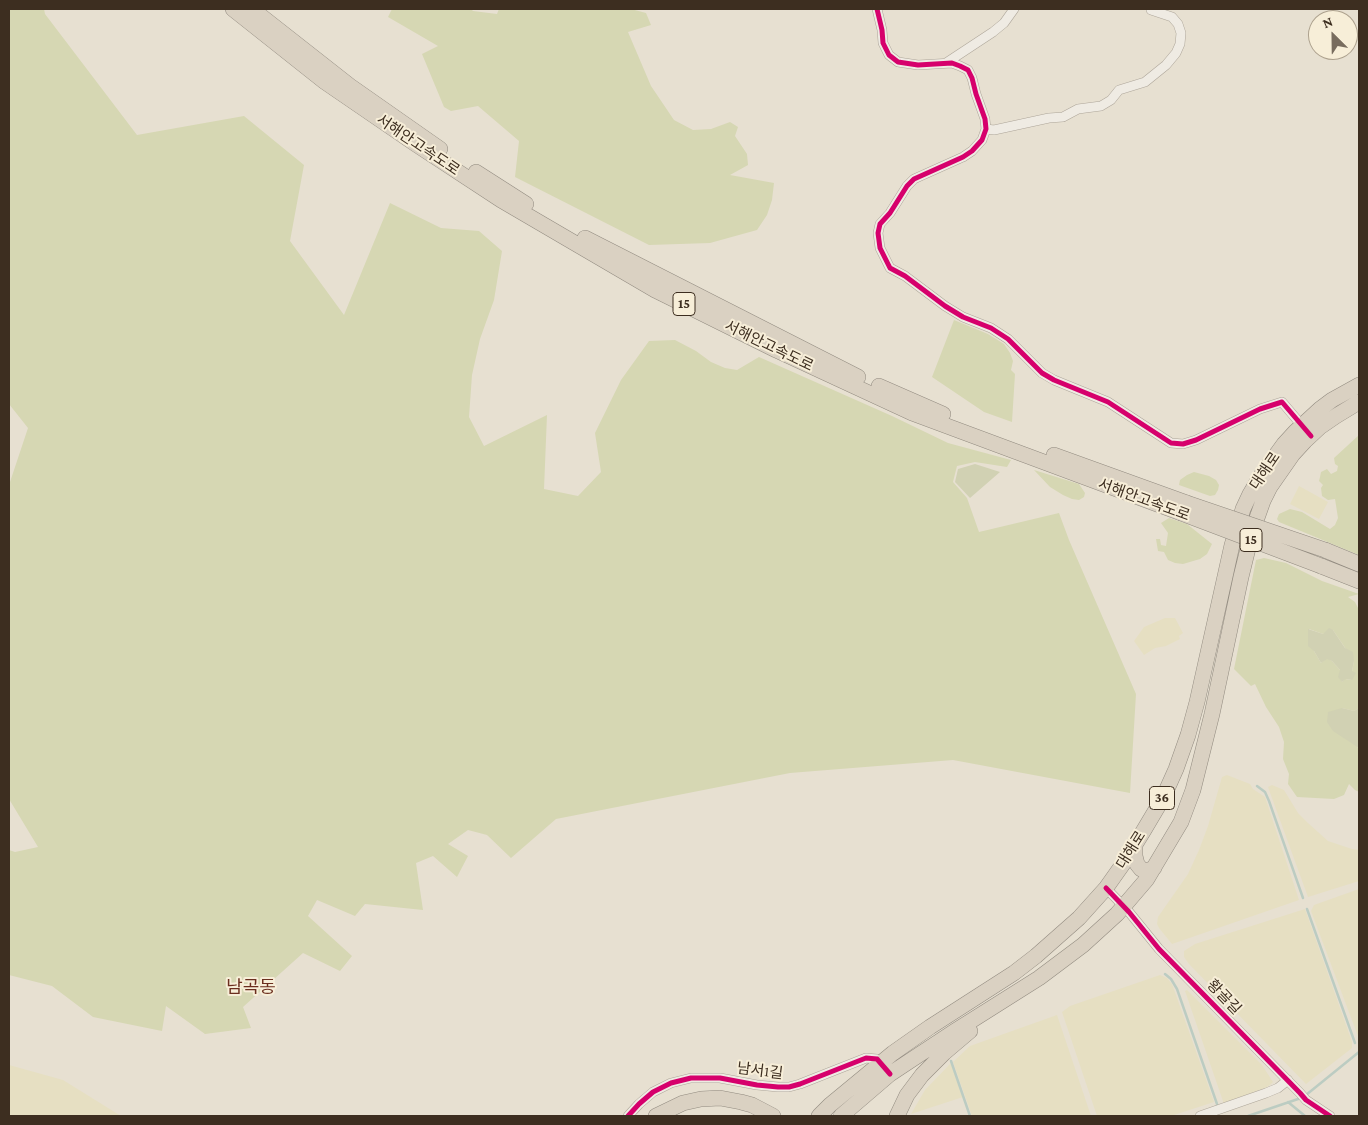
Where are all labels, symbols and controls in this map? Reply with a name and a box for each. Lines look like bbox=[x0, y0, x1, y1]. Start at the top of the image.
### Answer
north arrow bbox=[1308, 10, 1358, 60]
text: N bbox=[1320, 13, 1335, 31]
street label: 서해안고속도로 bbox=[373, 111, 463, 179]
road number: 15 bbox=[673, 292, 695, 316]
street label: 서해안고속도로 bbox=[722, 317, 816, 375]
street label: 대해로 bbox=[1246, 449, 1284, 493]
street label: 서해안고속도로 bbox=[1096, 475, 1192, 525]
road number: 15 bbox=[1240, 528, 1262, 552]
road number: 36 bbox=[1150, 786, 1174, 810]
street label: 대해로 bbox=[1112, 828, 1150, 872]
district label: 남곡동 bbox=[226, 976, 276, 998]
street label: 황골길 bbox=[1203, 976, 1245, 1018]
street label: 남서1길 bbox=[736, 1059, 784, 1083]

